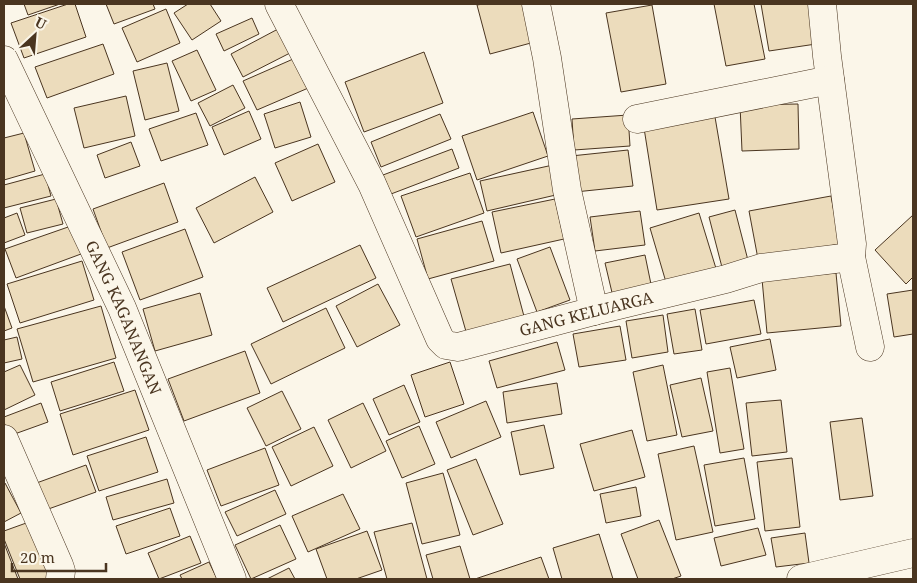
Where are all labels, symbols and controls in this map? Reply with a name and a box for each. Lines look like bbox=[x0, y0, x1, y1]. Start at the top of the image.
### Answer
north arrow bbox=[10, 10, 60, 60]
text: U bbox=[32, 12, 50, 34]
street label: GANG KAGANANGAN bbox=[80, 237, 167, 398]
street label: GANG KELUARGA bbox=[517, 286, 656, 341]
scale bar bbox=[12, 540, 106, 572]
text: 20 m bbox=[20, 547, 55, 567]

